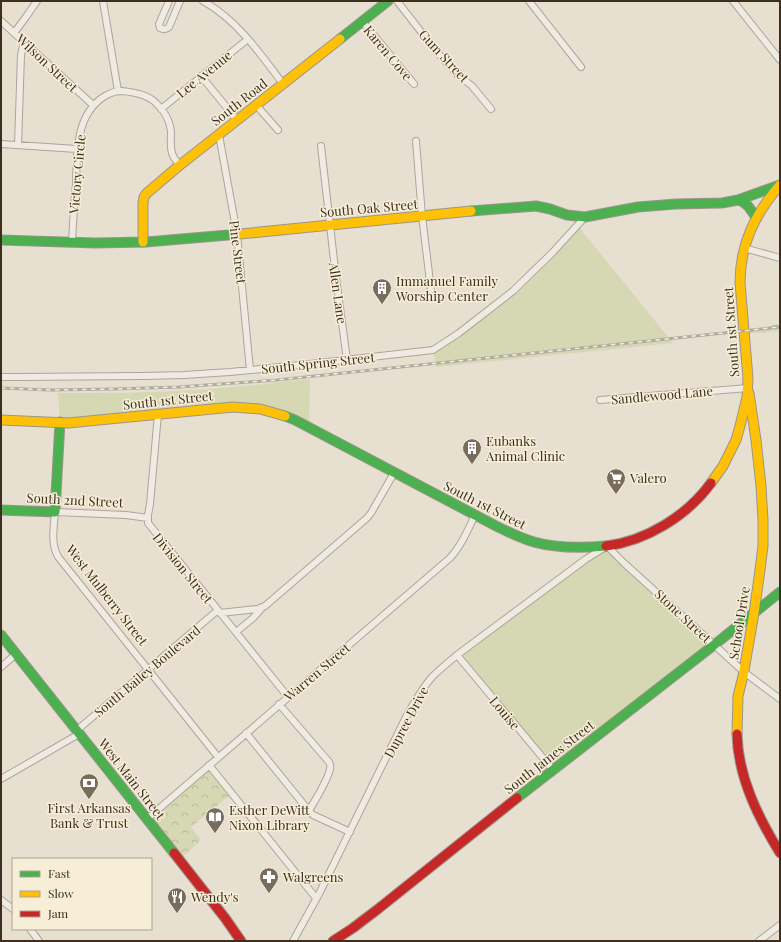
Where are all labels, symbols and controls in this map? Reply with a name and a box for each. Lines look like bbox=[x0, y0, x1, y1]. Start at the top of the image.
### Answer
street label: Karen Cove bbox=[360, 22, 417, 84]
street label: Gum Street bbox=[416, 26, 473, 86]
street label: Wilson Street bbox=[12, 29, 82, 96]
street label: Lee Avenue bbox=[172, 46, 235, 101]
street label: South Road bbox=[207, 74, 271, 129]
street label: Victory Circle bbox=[64, 133, 88, 215]
street label: South Oak Street bbox=[319, 195, 419, 220]
street label: Pine Street bbox=[226, 219, 251, 285]
street label: Allen Lane bbox=[326, 260, 351, 325]
place label: Immanuel Family Worship Center bbox=[395, 272, 499, 304]
building icon: Immanuel Family Worship Center bbox=[371, 277, 393, 305]
street label: South 1st Street bbox=[719, 286, 742, 378]
street label: South Spring Street bbox=[260, 348, 376, 377]
street label: Sandlewood Lane bbox=[610, 382, 714, 407]
street label: South 1st Street bbox=[122, 386, 214, 413]
place label: Eubanks Animal Clinic bbox=[485, 432, 565, 464]
building icon: Eubanks Animal Clinic bbox=[461, 437, 483, 465]
supermarket icon: Valero bbox=[605, 467, 627, 495]
place label: Valero bbox=[629, 469, 667, 486]
street label: South 1st Street bbox=[441, 476, 530, 533]
street label: South 2nd Street bbox=[26, 488, 124, 511]
street label: Division Street bbox=[150, 529, 217, 607]
street label: West Mulberry Street bbox=[62, 540, 152, 649]
street label: Stone Street bbox=[651, 585, 715, 646]
street label: School Drive bbox=[724, 585, 753, 661]
street label: South Bailey Boulevard bbox=[90, 621, 204, 720]
street label: Warren Street bbox=[279, 639, 354, 705]
street label: Dupree Drive bbox=[380, 683, 432, 760]
street label: Louise bbox=[486, 692, 525, 733]
street label: South James Street bbox=[500, 716, 597, 797]
street label: West Main Street bbox=[95, 734, 170, 823]
bank icon: First Arkansas Bank & Trust bbox=[78, 772, 100, 800]
place label: First Arkansas Bank & Trust bbox=[47, 799, 131, 831]
place label: Esther DeWitt Nixon Library bbox=[229, 801, 310, 833]
library icon: Esther DeWitt Nixon Library bbox=[204, 806, 226, 834]
legend bbox=[12, 858, 152, 930]
text: Fast bbox=[48, 865, 71, 881]
pharmacy icon: Walgreens bbox=[258, 866, 280, 894]
place label: Walgreens bbox=[282, 868, 344, 885]
text: Slow bbox=[48, 885, 74, 901]
restaurant icon: Wendy's bbox=[166, 886, 188, 914]
place label: Wendy's bbox=[190, 888, 239, 905]
text: Jam bbox=[47, 905, 69, 921]

